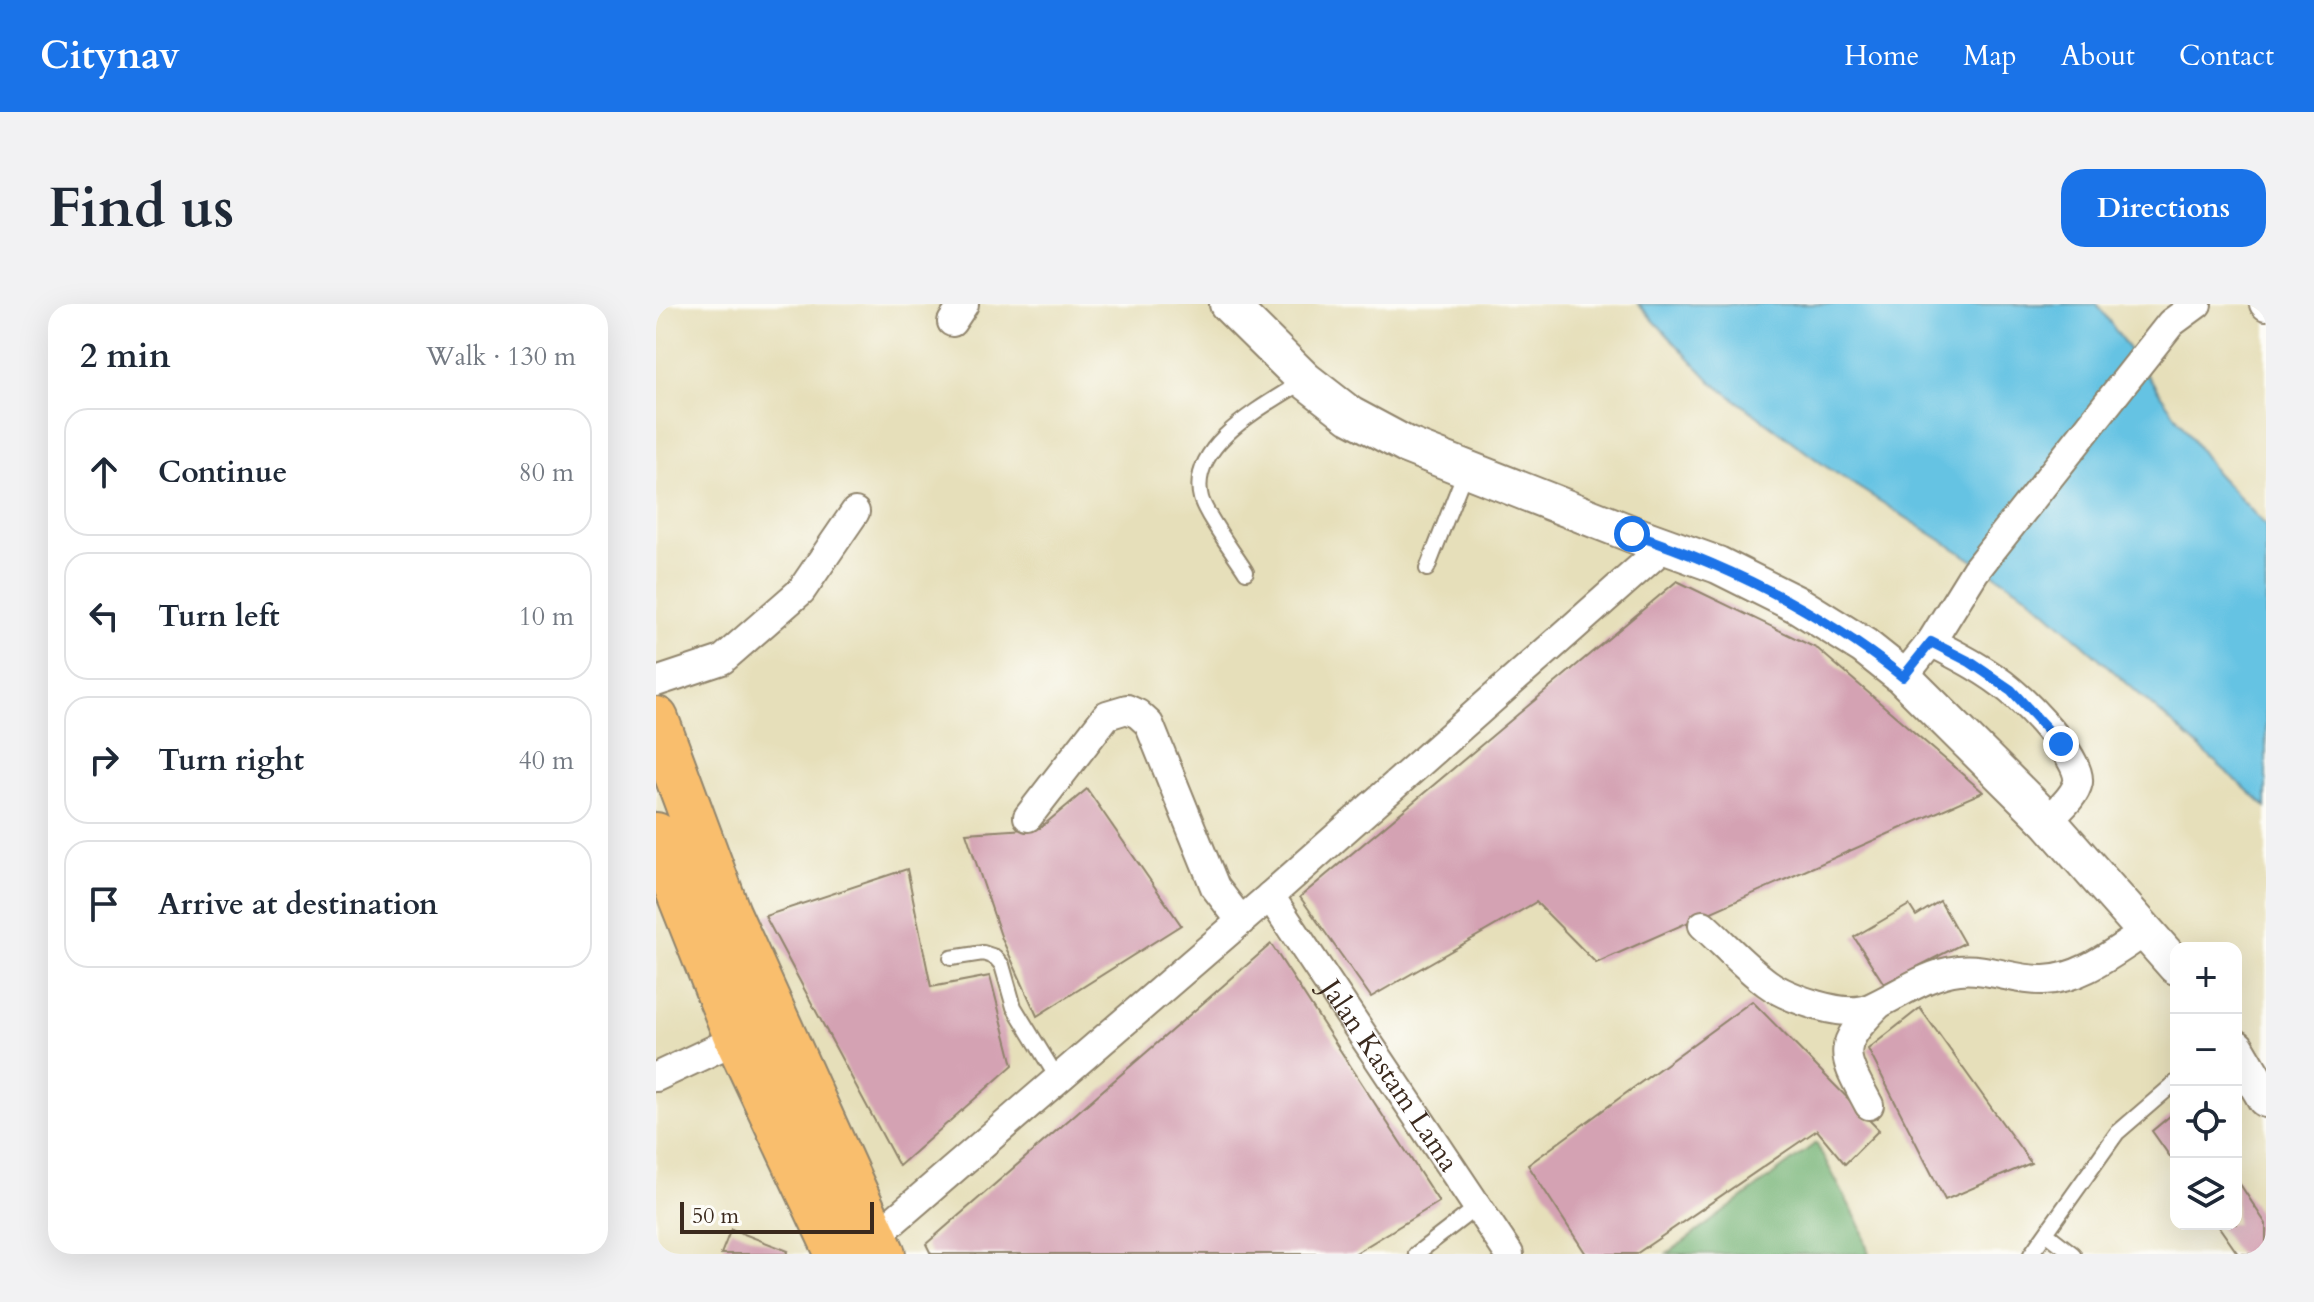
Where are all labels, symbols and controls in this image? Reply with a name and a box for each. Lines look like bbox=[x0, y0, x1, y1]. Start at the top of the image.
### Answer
text: Citynav bbox=[40, 30, 180, 82]
text: Home bbox=[1844, 37, 1919, 75]
text: Map bbox=[1963, 37, 2017, 75]
text: About bbox=[2061, 37, 2135, 75]
text: Contact bbox=[2179, 37, 2274, 75]
button: Directions bbox=[2061, 169, 2266, 247]
text: Find us bbox=[48, 171, 234, 246]
text: 2 min bbox=[80, 333, 171, 379]
text: Walk · 130 m bbox=[426, 339, 576, 374]
icon: ahead bbox=[82, 450, 126, 494]
text: Continue bbox=[158, 452, 287, 493]
text: 80 m bbox=[518, 455, 574, 490]
route start bbox=[1614, 516, 1650, 552]
icon: left bbox=[82, 594, 126, 638]
text: Turn left bbox=[158, 596, 280, 637]
text: 10 m bbox=[518, 599, 574, 634]
route end bbox=[2043, 726, 2079, 762]
icon: right bbox=[82, 738, 126, 782]
text: Turn right bbox=[158, 740, 304, 781]
text: 40 m bbox=[518, 743, 574, 778]
icon: arrive bbox=[82, 882, 126, 926]
text: Arrive at destination bbox=[158, 884, 438, 925]
map controls bbox=[2170, 942, 2242, 1230]
button: + bbox=[2170, 942, 2242, 1014]
street label: Jalan Kastam Lama bbox=[1310, 969, 1468, 1179]
button: − bbox=[2170, 1014, 2242, 1086]
button: locate bbox=[2170, 1086, 2242, 1158]
button: layers bbox=[2170, 1158, 2242, 1230]
scale bar bbox=[680, 1198, 874, 1234]
text: 50 m bbox=[692, 1201, 739, 1231]

